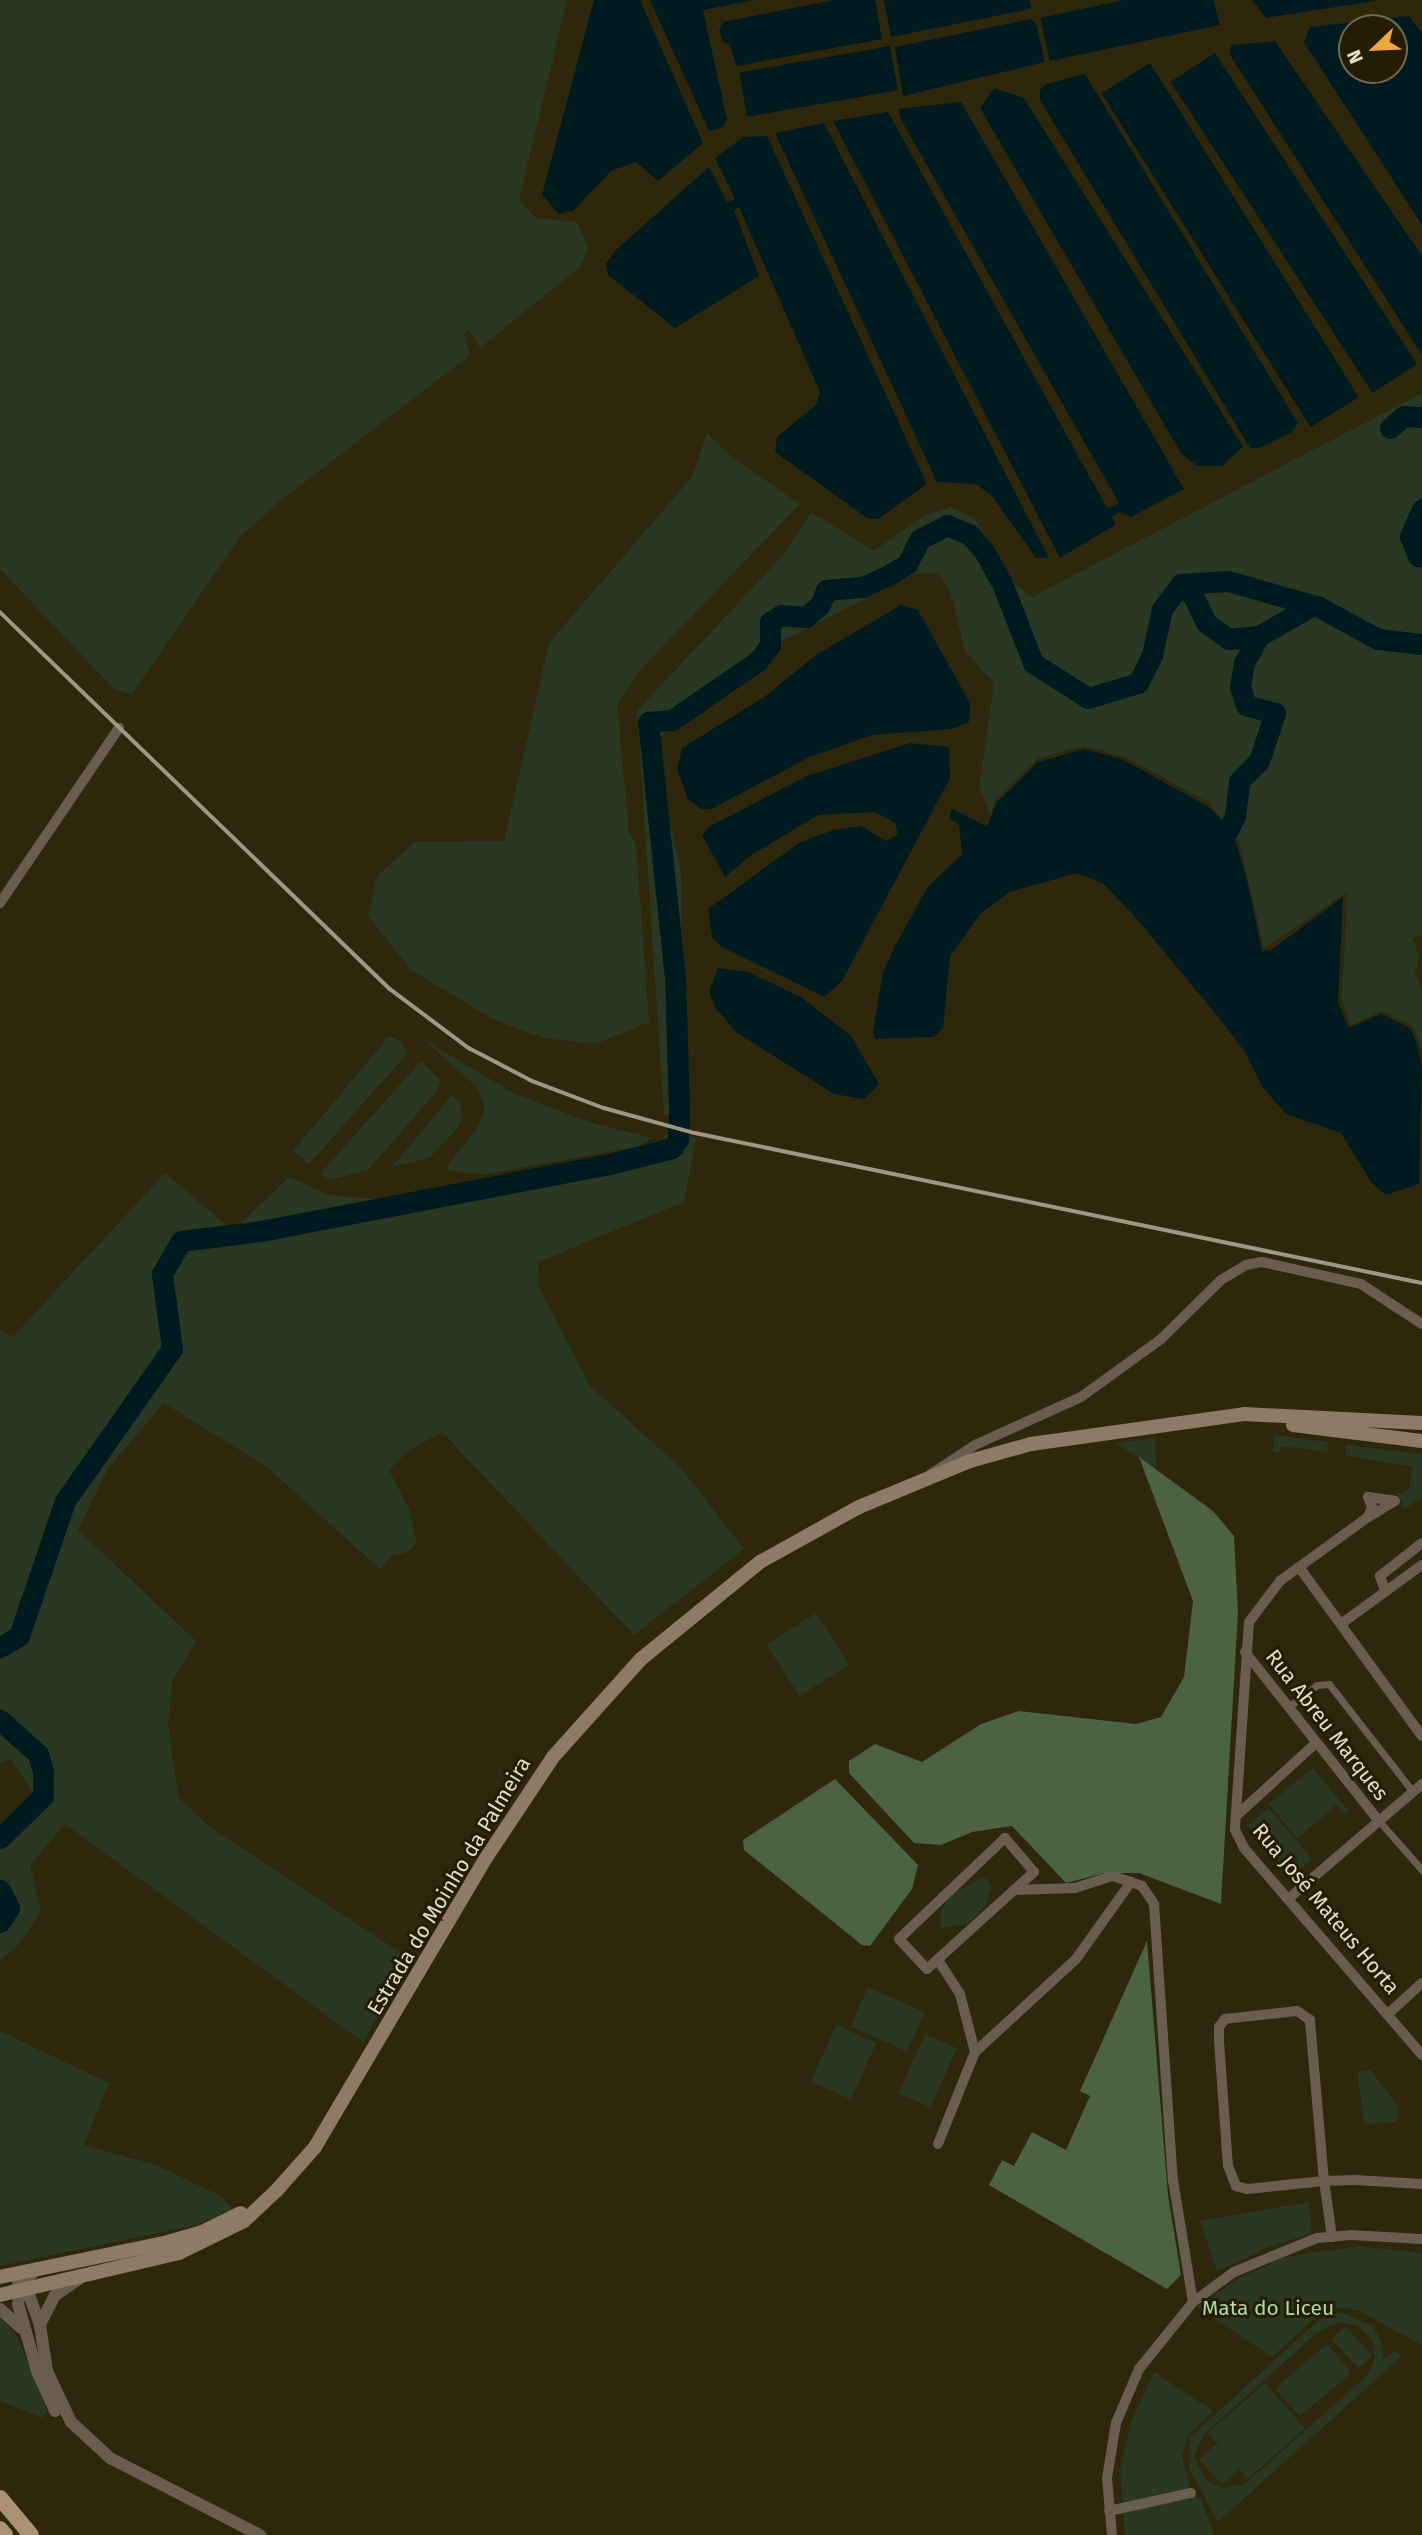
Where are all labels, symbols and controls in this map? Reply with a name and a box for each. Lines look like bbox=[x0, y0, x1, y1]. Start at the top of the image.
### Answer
north arrow bbox=[1338, 14, 1408, 84]
text: N bbox=[1342, 46, 1368, 67]
street label: Rua Abreu Marques bbox=[1260, 1645, 1394, 1805]
street label: Estrada do Moinho da Palmeira bbox=[362, 1753, 536, 2019]
street label: Rua José Mateus Horta bbox=[1247, 1819, 1405, 1999]
park label: Mata do Liceu bbox=[1202, 2295, 1334, 2321]

